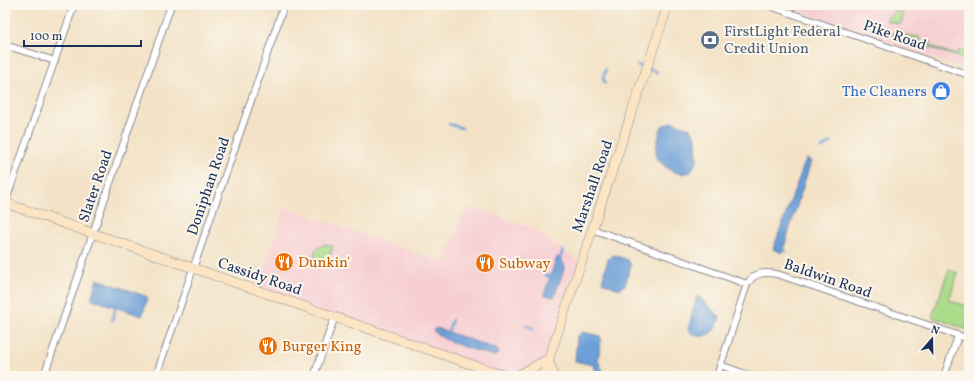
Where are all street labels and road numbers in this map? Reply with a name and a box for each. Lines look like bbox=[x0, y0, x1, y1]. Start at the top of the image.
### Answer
street label: Pike Road bbox=[860, 16, 929, 57]
street label: Doniphan Road bbox=[183, 134, 236, 239]
street label: Marshall Road bbox=[568, 137, 619, 235]
street label: Slater Road bbox=[74, 147, 119, 226]
street label: Cassidy Road bbox=[215, 253, 304, 302]
street label: Baldwin Road bbox=[781, 255, 874, 304]

